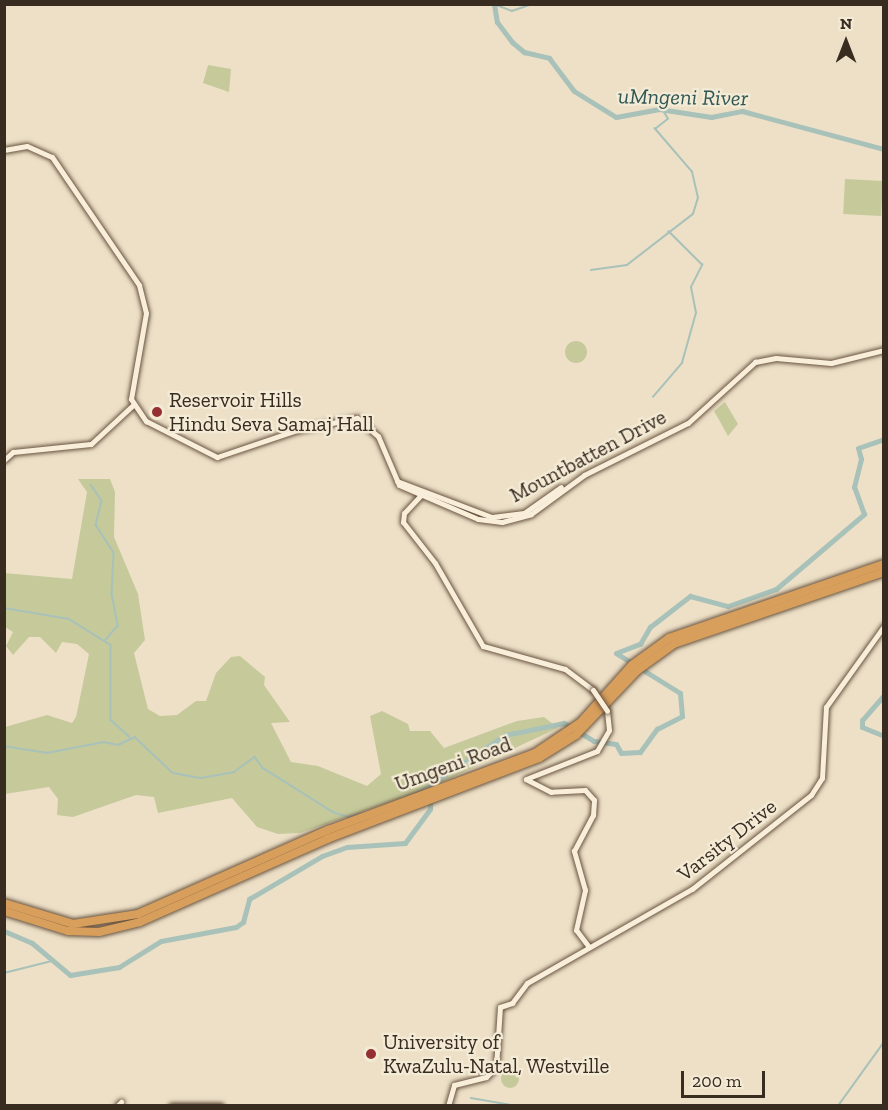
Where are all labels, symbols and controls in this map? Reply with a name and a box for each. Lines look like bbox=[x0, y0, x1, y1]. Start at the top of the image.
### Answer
north arrow bbox=[816, 12, 876, 72]
text: N bbox=[840, 14, 852, 33]
water label: uMngeni River bbox=[618, 83, 748, 111]
place label: Reservoir Hills Hindu Seva Samaj Hall bbox=[169, 387, 374, 437]
street label: Mountbatten Drive bbox=[506, 404, 670, 508]
marker: Reservoir Hills Hindu Seva Samaj Hall bbox=[150, 405, 164, 419]
street label: Umgeni Road bbox=[391, 731, 515, 797]
street label: Varsity Drive bbox=[672, 793, 782, 887]
place label: University of KwaZulu-Natal, Westville bbox=[383, 1029, 610, 1079]
marker: University of KwaZulu-Natal, Westville bbox=[364, 1047, 378, 1061]
scale bar bbox=[684, 1059, 768, 1097]
text: 200 m bbox=[692, 1070, 742, 1092]

